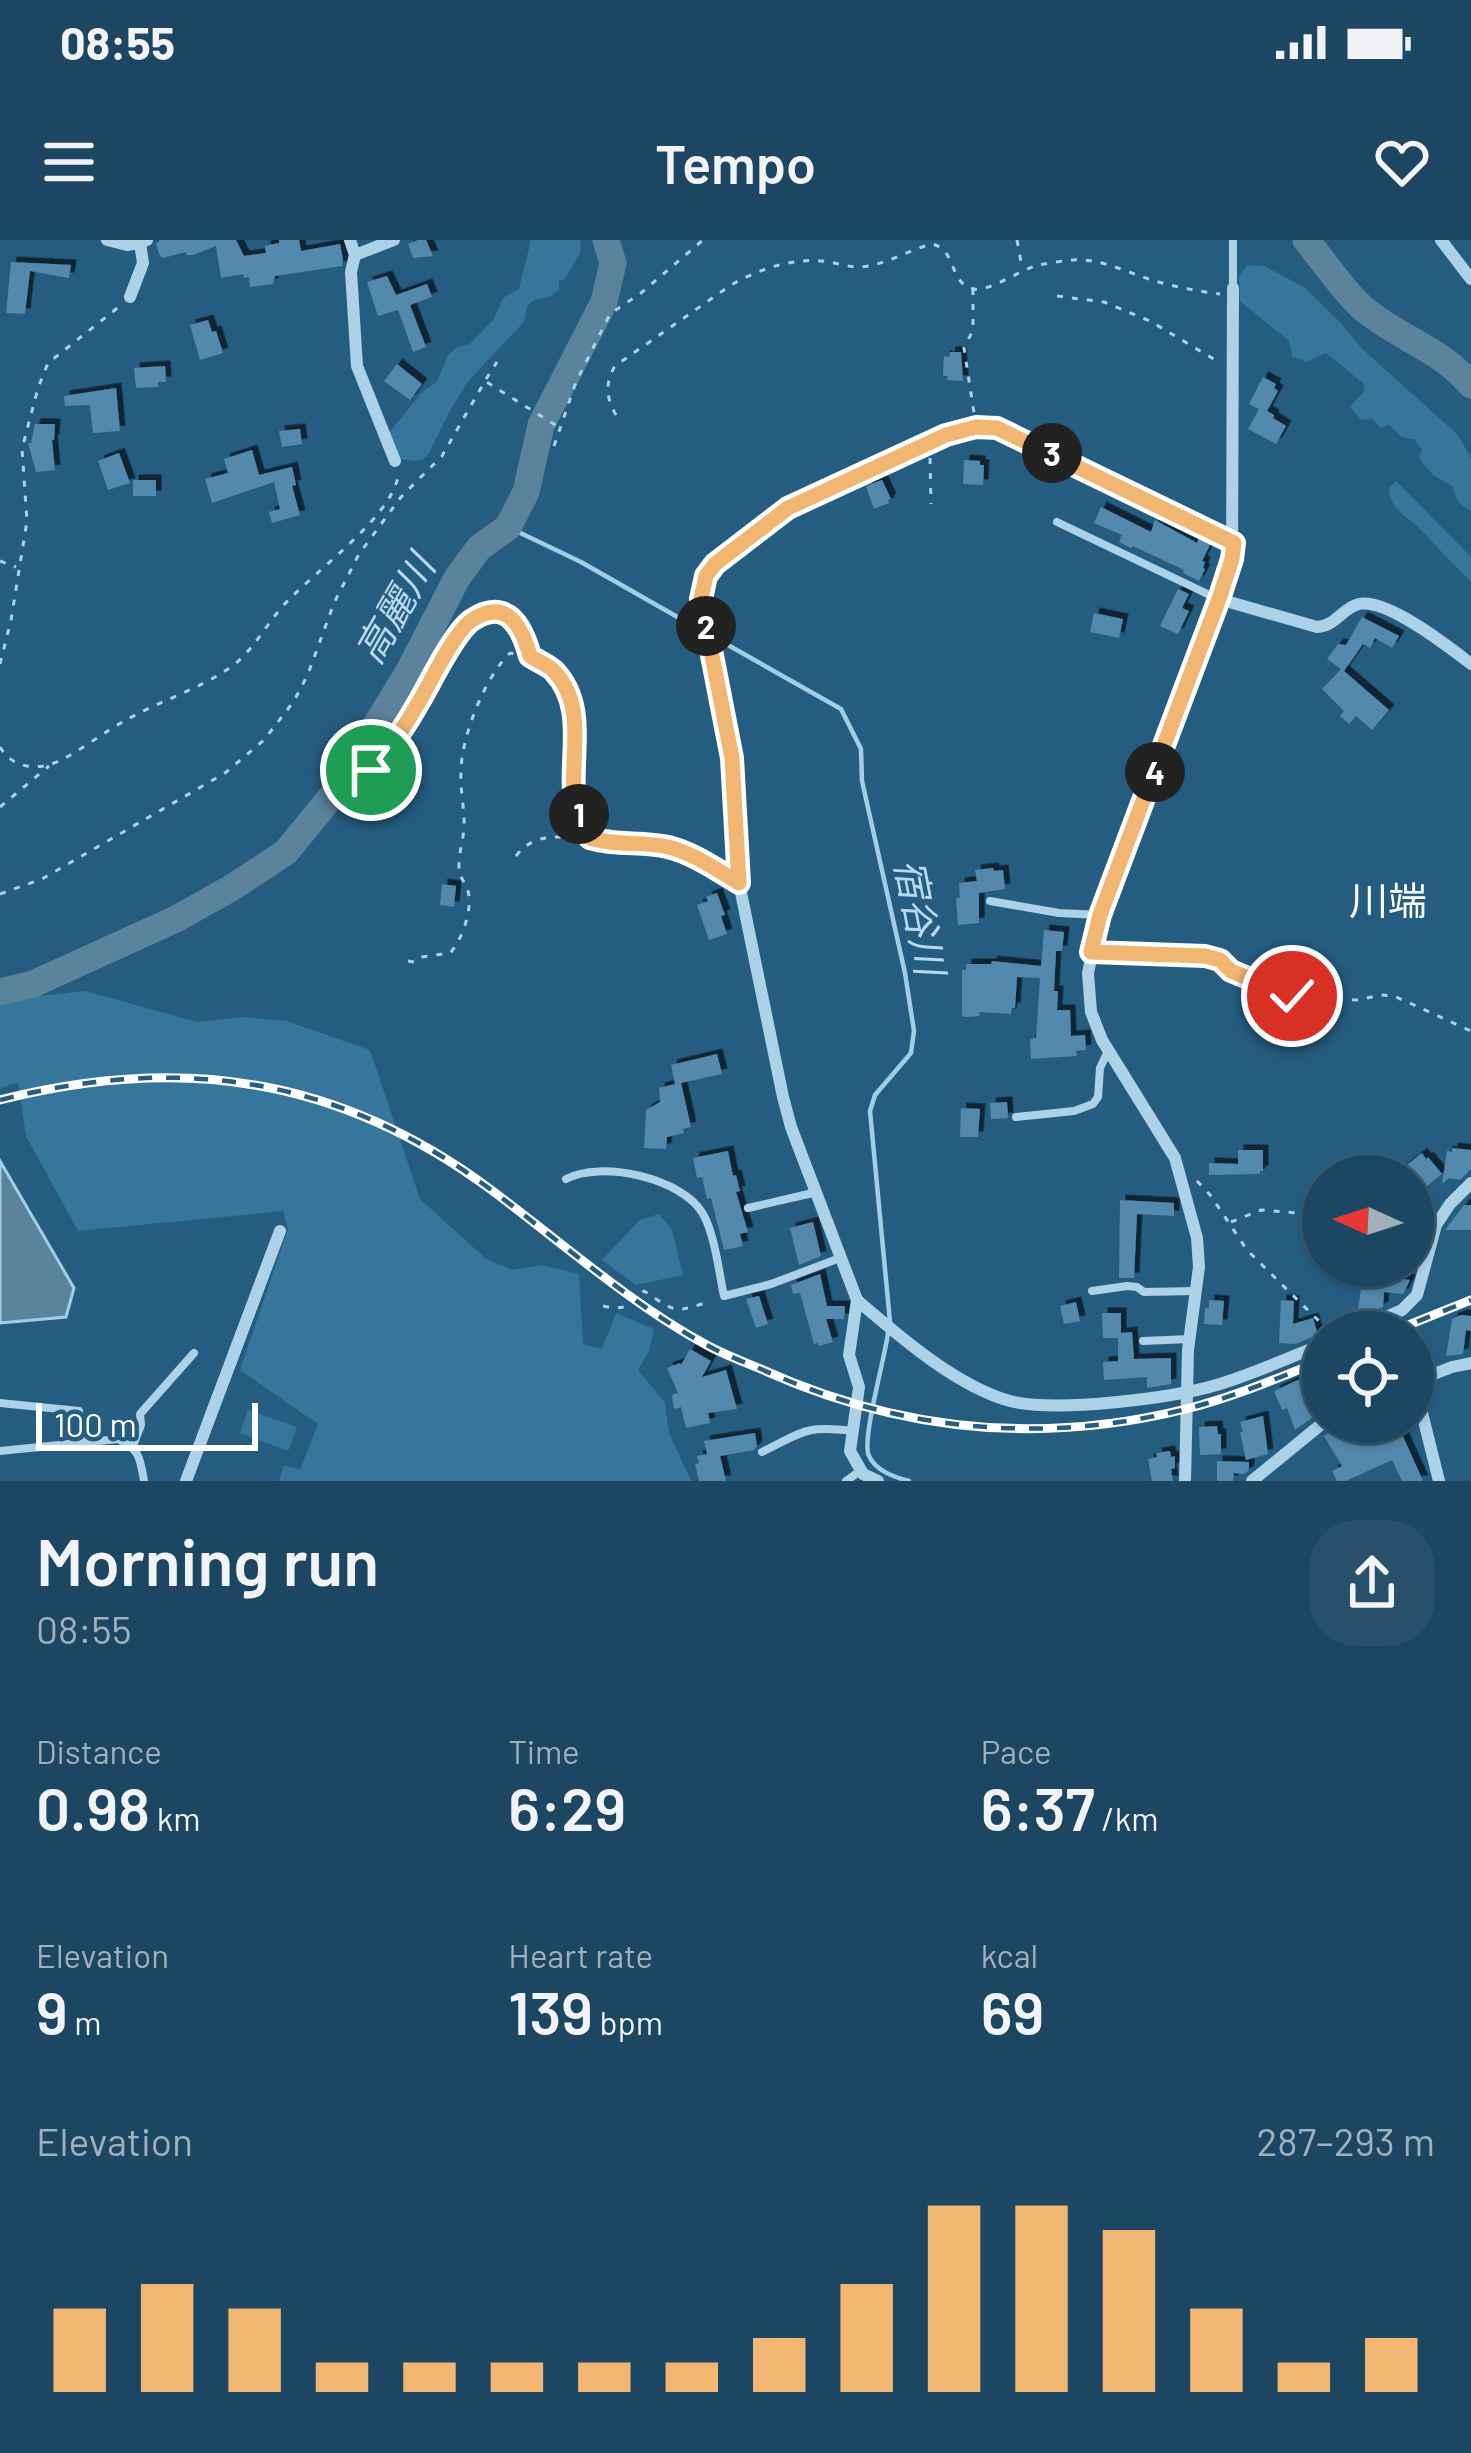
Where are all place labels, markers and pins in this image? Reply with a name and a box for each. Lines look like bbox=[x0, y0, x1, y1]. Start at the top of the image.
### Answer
pin: 3 bbox=[1022, 423, 1082, 483]
pin: 2 bbox=[676, 596, 736, 656]
pin bbox=[320, 719, 422, 821]
pin: 4 bbox=[1125, 742, 1185, 802]
pin: 1 bbox=[549, 784, 609, 844]
pin bbox=[1241, 945, 1343, 1047]

